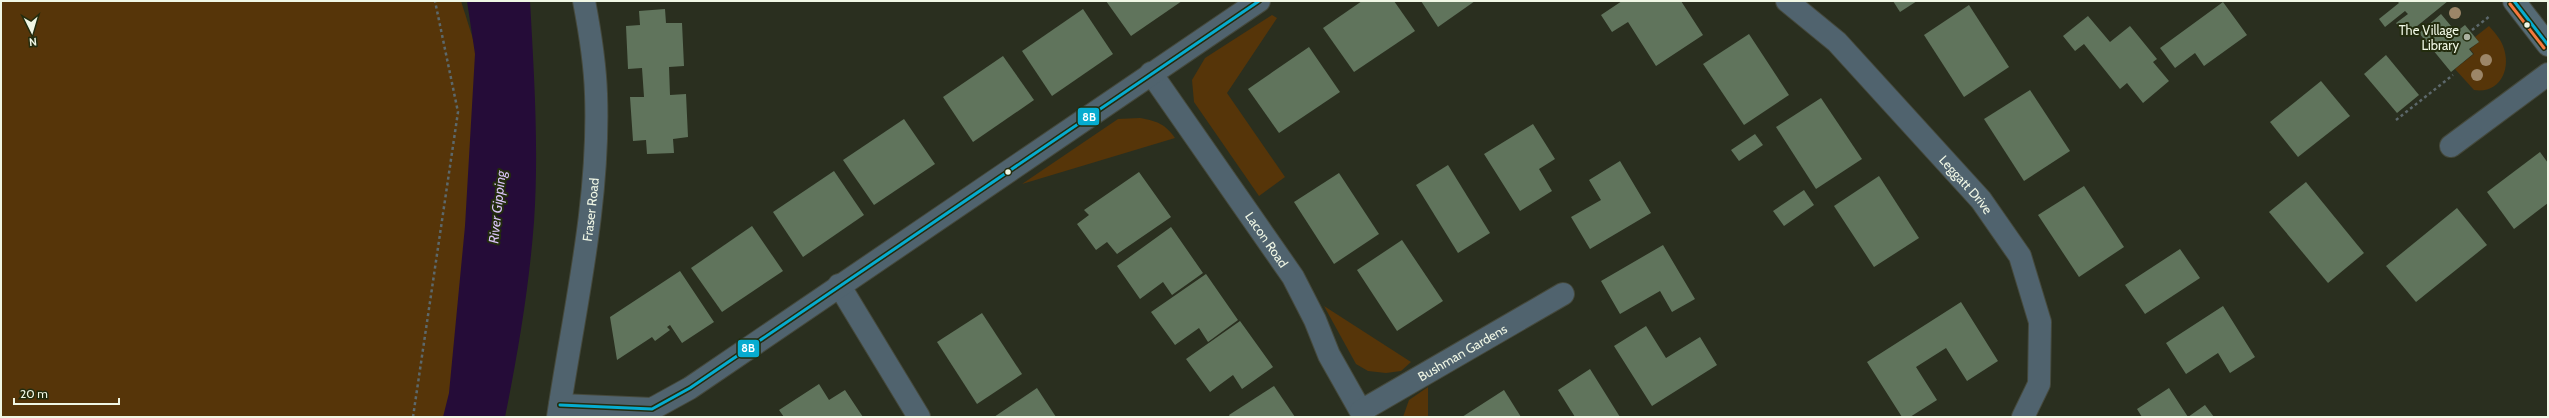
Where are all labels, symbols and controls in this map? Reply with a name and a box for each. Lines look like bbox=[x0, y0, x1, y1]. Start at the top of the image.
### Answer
north arrow bbox=[12, 12, 52, 52]
unlabelled marker bbox=[2522, 20, 2532, 30]
place label: The Village Library bbox=[2399, 22, 2459, 53]
marker: The Village Library bbox=[2462, 32, 2472, 42]
text: N bbox=[28, 35, 37, 49]
line badge: 8B bbox=[1077, 107, 1100, 126]
text: 8B bbox=[1082, 110, 1096, 124]
street label: Leggatt Drive bbox=[1936, 152, 1996, 217]
unlabelled marker bbox=[1003, 167, 1013, 177]
water label: River Gipping bbox=[484, 169, 510, 244]
street label: Fraser Road bbox=[579, 177, 602, 242]
street label: Lacon Road bbox=[1242, 209, 1292, 271]
street label: Bushman Gardens bbox=[1415, 320, 1510, 384]
line badge: 8B bbox=[737, 339, 760, 358]
text: 8B bbox=[741, 341, 755, 355]
scale bar bbox=[14, 380, 119, 406]
text: 20 m bbox=[20, 386, 48, 401]

